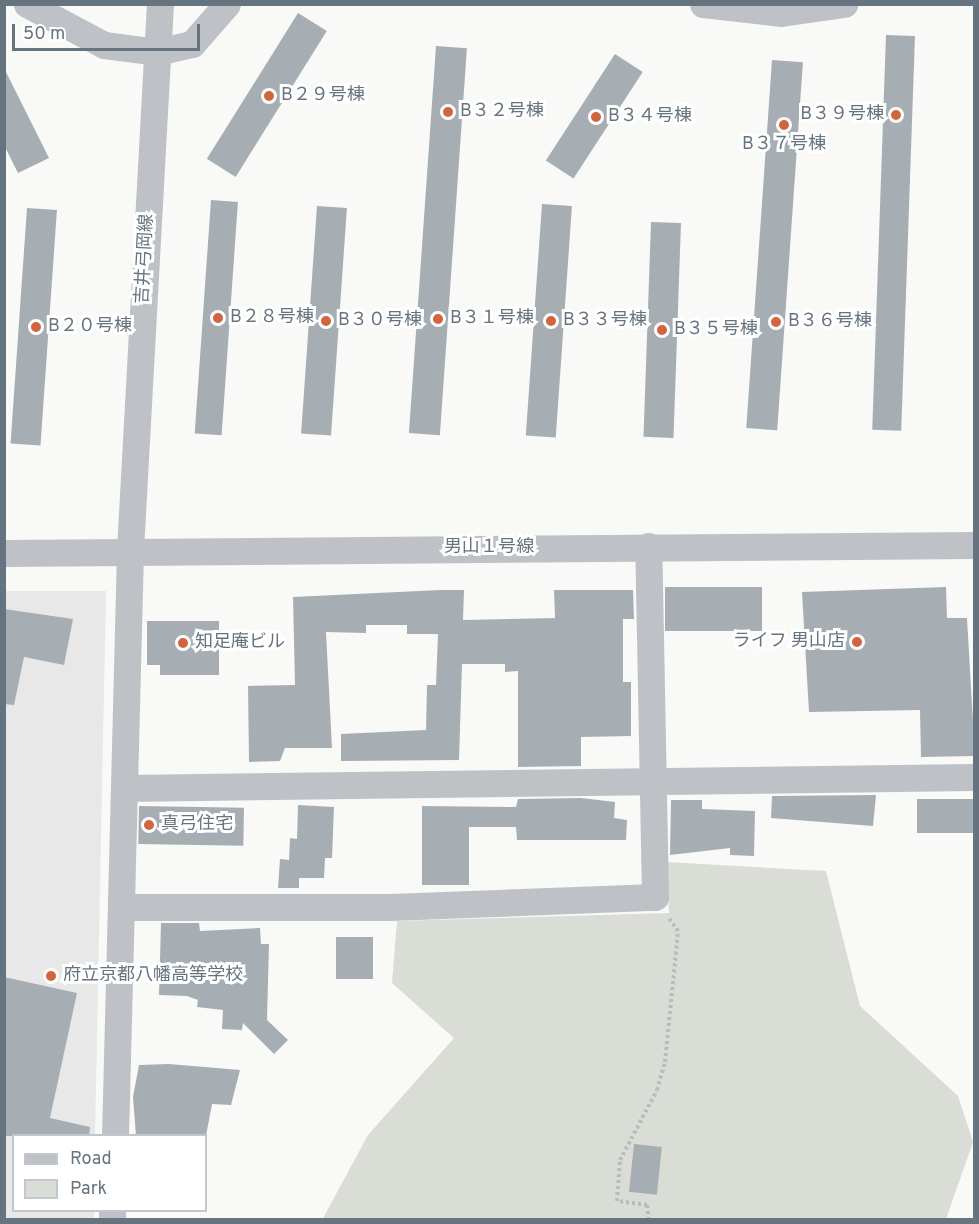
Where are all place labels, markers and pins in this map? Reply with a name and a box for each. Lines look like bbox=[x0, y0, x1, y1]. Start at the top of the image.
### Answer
place label: B２９号棟 bbox=[281, 85, 365, 107]
marker: B２９号棟 bbox=[262, 89, 276, 103]
place label: B３２号棟 bbox=[460, 101, 544, 123]
place label: B３９号棟 bbox=[800, 104, 884, 126]
marker: B３２号棟 bbox=[441, 105, 455, 119]
place label: B３４号棟 bbox=[608, 106, 692, 128]
marker: B３９号棟 bbox=[889, 108, 903, 122]
marker: B３４号棟 bbox=[589, 110, 603, 124]
marker: B３７号棟 bbox=[777, 118, 791, 132]
place label: B３７号棟 bbox=[742, 134, 826, 156]
place label: B２８号棟 bbox=[230, 307, 314, 329]
place label: B３１号棟 bbox=[450, 308, 534, 330]
place label: B３０号棟 bbox=[338, 310, 422, 332]
place label: B３３号棟 bbox=[563, 310, 647, 332]
marker: B２８号棟 bbox=[211, 311, 225, 325]
place label: B３６号棟 bbox=[788, 311, 872, 333]
marker: B３１号棟 bbox=[431, 312, 445, 326]
marker: B３０号棟 bbox=[319, 314, 333, 328]
marker: B３３号棟 bbox=[544, 314, 558, 328]
marker: B３６号棟 bbox=[769, 315, 783, 329]
place label: B２０号棟 bbox=[48, 316, 132, 338]
place label: B３５号棟 bbox=[674, 319, 758, 341]
marker: B２０号棟 bbox=[29, 320, 43, 334]
marker: B３５号棟 bbox=[655, 323, 669, 337]
place label: ライフ 男山店 bbox=[733, 631, 845, 653]
place label: 知足庵ビル bbox=[195, 632, 285, 654]
marker: ライフ 男山店 bbox=[850, 635, 864, 649]
marker: 知足庵ビル bbox=[176, 636, 190, 650]
place label: 真弓住宅 bbox=[161, 814, 233, 836]
marker: 真弓住宅 bbox=[142, 818, 156, 832]
place label: 府立京都八幡高等学校 bbox=[63, 965, 243, 987]
marker: 府立京都八幡高等学校 bbox=[44, 969, 58, 983]

